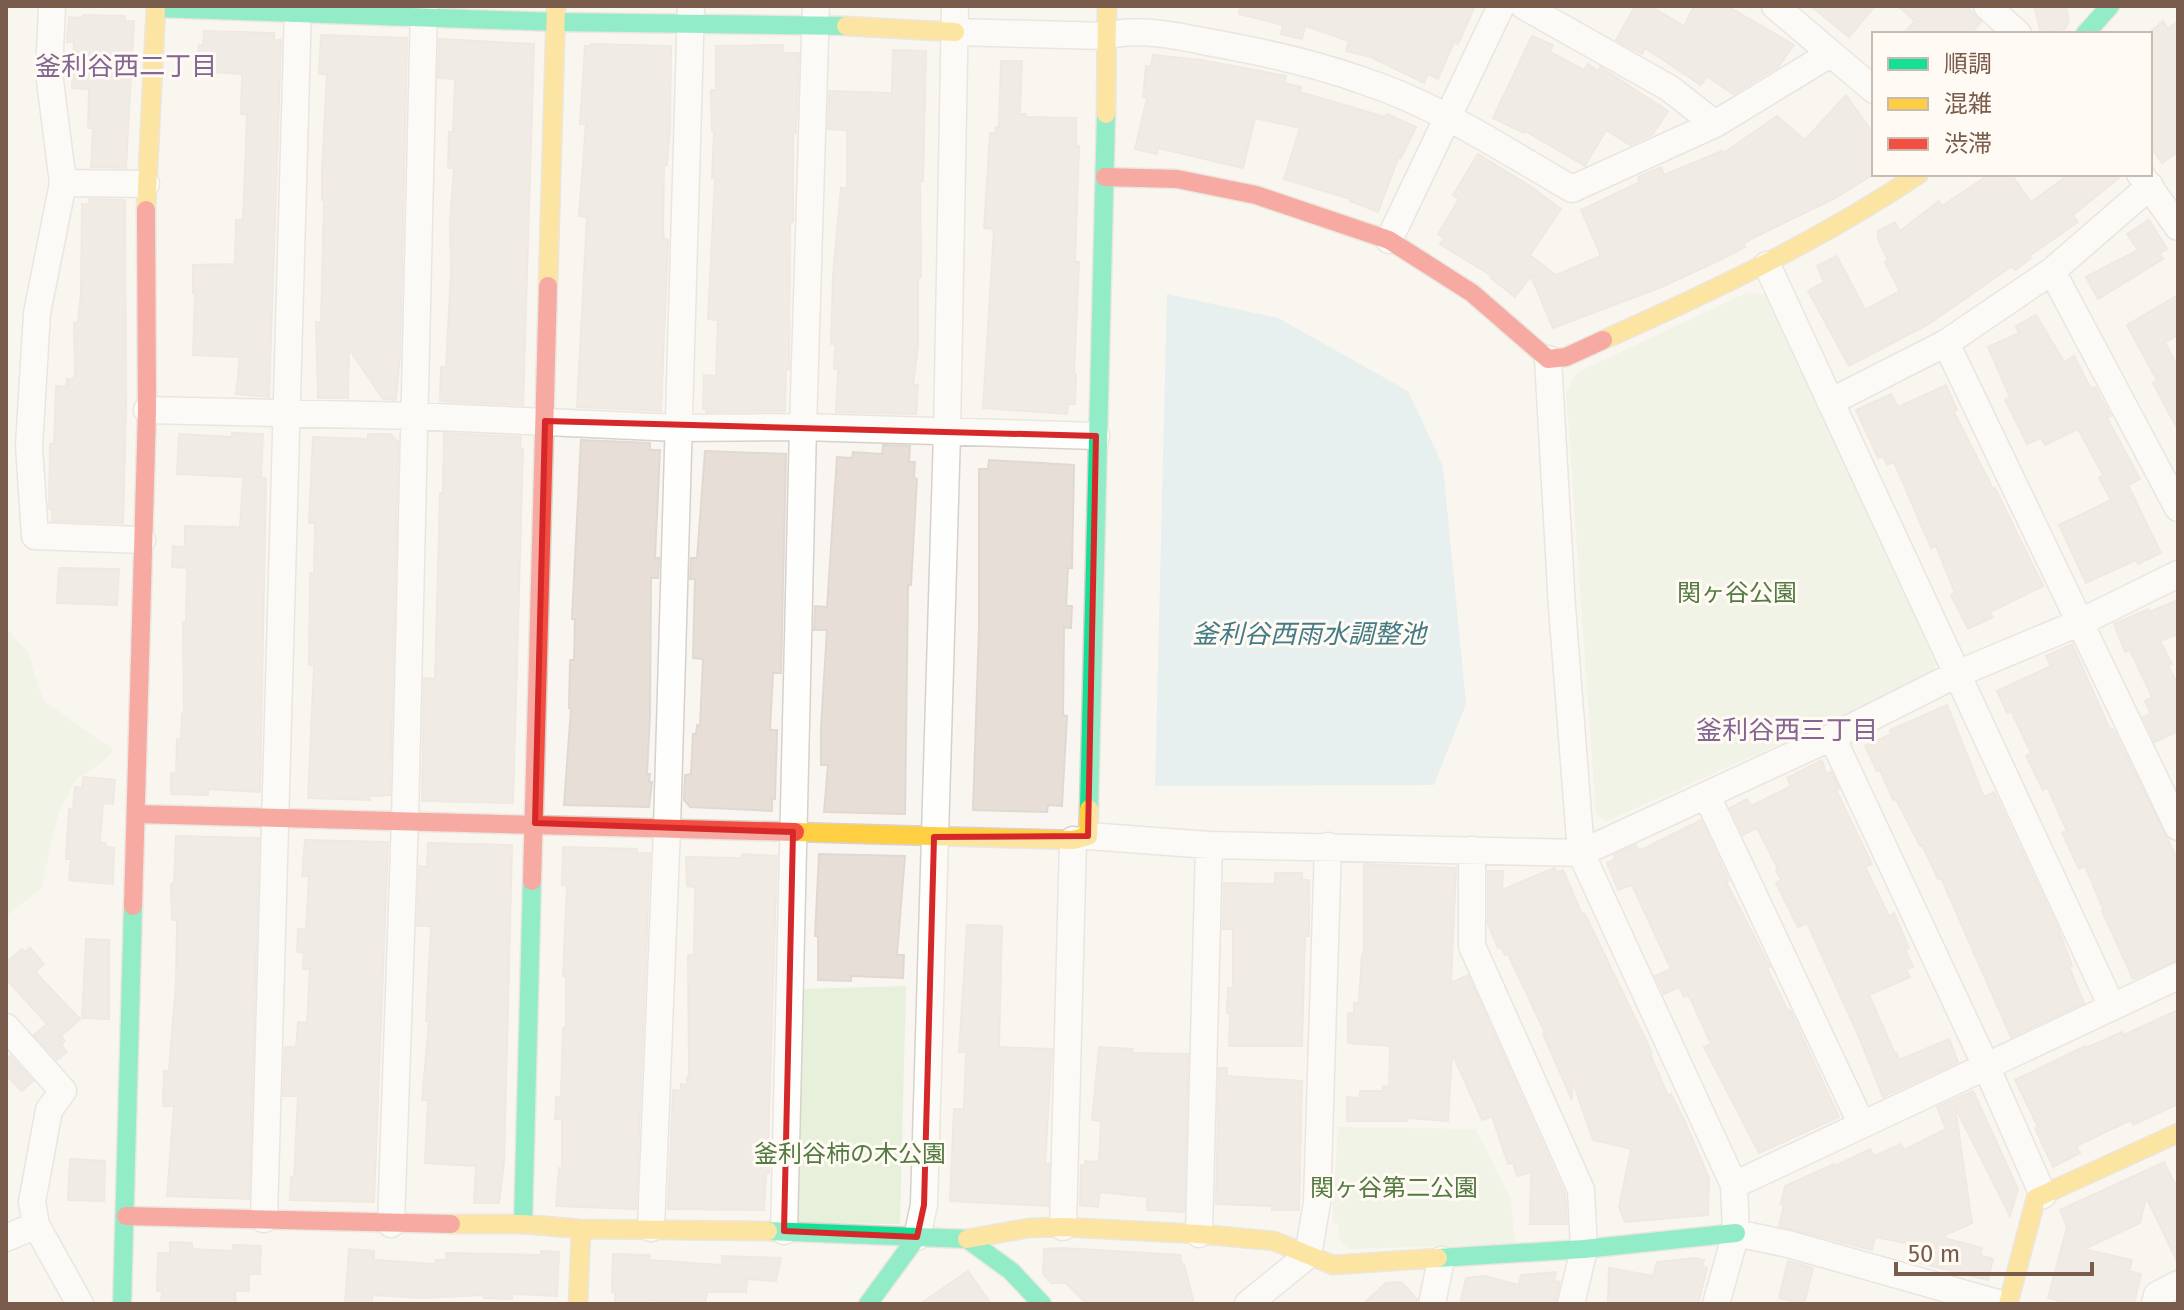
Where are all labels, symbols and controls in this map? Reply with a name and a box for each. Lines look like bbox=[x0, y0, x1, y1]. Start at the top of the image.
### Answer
legend bbox=[1872, 32, 2152, 176]
text: 順調 bbox=[1944, 50, 1992, 78]
district label: 釜利谷西二丁目 bbox=[35, 51, 217, 82]
text: 混雑 bbox=[1944, 90, 1992, 118]
text: 渋滞 bbox=[1944, 130, 1992, 158]
park label: 関ヶ谷公園 bbox=[1677, 579, 1797, 607]
water label: 釜利谷西雨水調整池 bbox=[1192, 619, 1429, 650]
district label: 釜利谷西三丁目 bbox=[1696, 715, 1878, 746]
park label: 釜利谷柿の木公園 bbox=[754, 1140, 946, 1168]
park label: 関ヶ谷第二公園 bbox=[1310, 1174, 1478, 1202]
scale bar bbox=[1896, 1226, 2092, 1276]
text: 50 m bbox=[1908, 1240, 1960, 1268]

